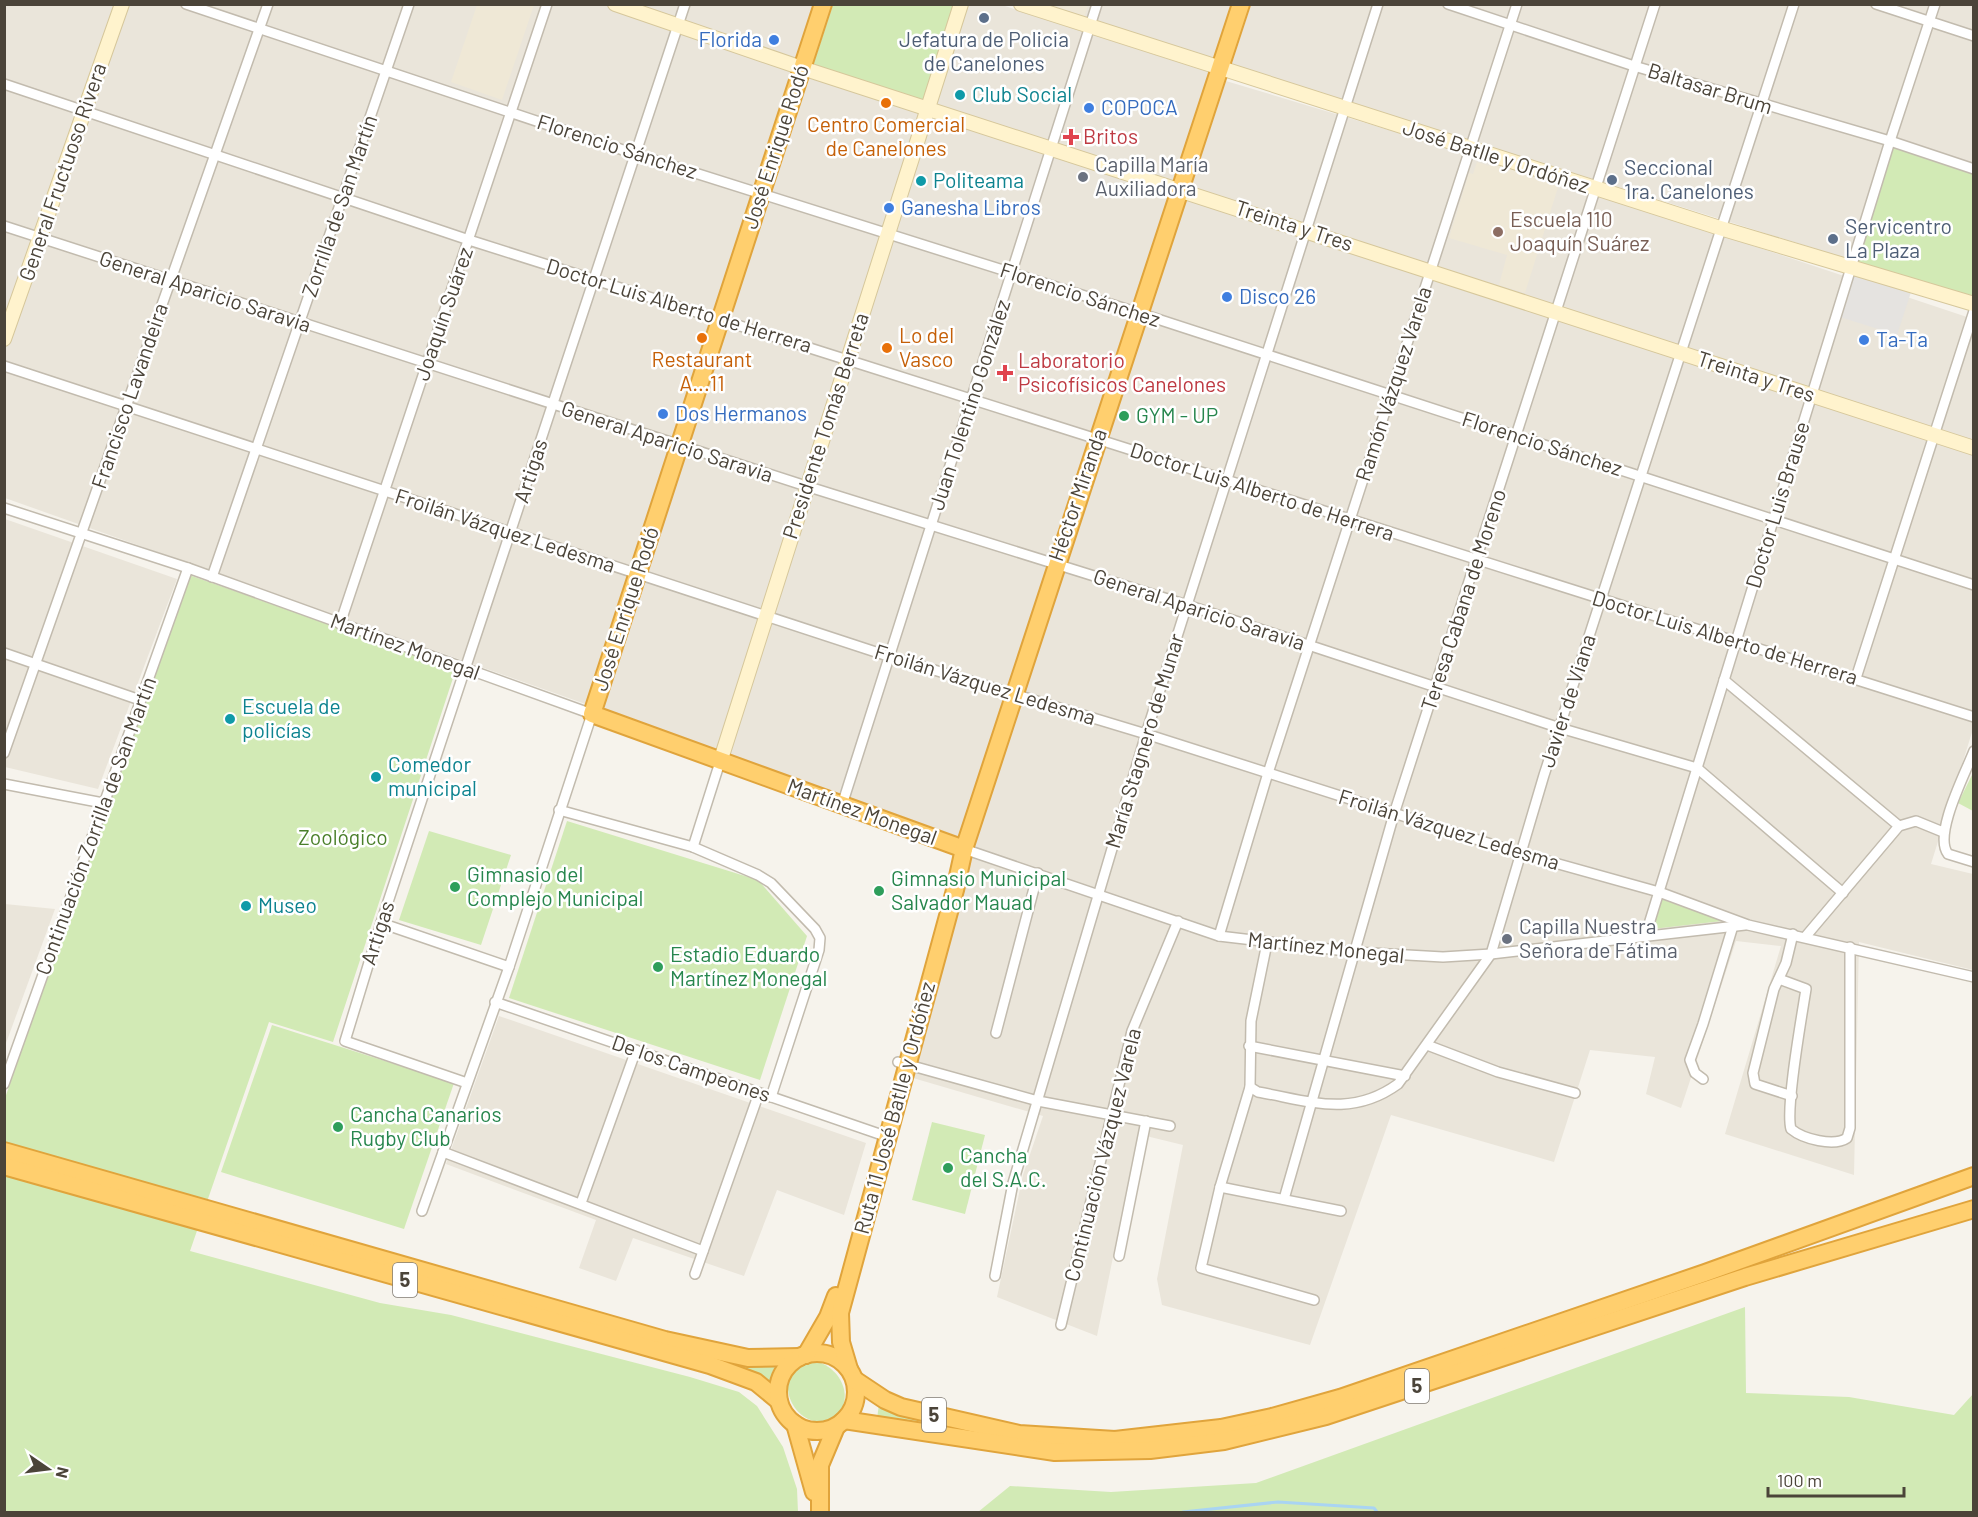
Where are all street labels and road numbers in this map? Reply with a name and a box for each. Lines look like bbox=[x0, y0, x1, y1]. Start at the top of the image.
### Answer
street label: Baltasar Brum bbox=[1645, 57, 1776, 118]
street label: General Fructuoso Rivera bbox=[13, 59, 111, 284]
street label: José Enrique Rodó bbox=[736, 61, 813, 232]
street label: Florencio Sánchez bbox=[534, 108, 701, 183]
street label: Zorrilla de San Martín bbox=[296, 111, 381, 300]
street label: José Batlle y Ordóñez bbox=[1400, 114, 1593, 198]
street label: Treinta y Tres bbox=[1232, 194, 1356, 255]
street label: Joaquín Suárez bbox=[408, 244, 477, 383]
street label: General Aparicio Saravia bbox=[97, 245, 314, 337]
street label: Doctor Luis Alberto de Herrera bbox=[544, 252, 815, 357]
street label: Florencio Sánchez bbox=[997, 256, 1164, 331]
street label: Ramón Vázquez Varela bbox=[1349, 283, 1436, 484]
street label: Juan Tolentino González bbox=[923, 296, 1014, 513]
street label: Francisco Lavandeira bbox=[85, 299, 172, 492]
street label: Presidente Tomás Berreta bbox=[776, 309, 873, 542]
street label: Treinta y Tres bbox=[1694, 345, 1818, 406]
street label: General Aparicio Saravia bbox=[559, 395, 776, 487]
street label: Florencio Sánchez bbox=[1459, 405, 1626, 480]
street label: Doctor Luis Brause bbox=[1739, 418, 1814, 591]
street label: Héctor Miranda bbox=[1042, 425, 1111, 564]
street label: Artigas bbox=[508, 435, 552, 506]
street label: Doctor Luis Alberto de Herrera bbox=[1127, 436, 1398, 545]
street label: Froilán Vázquez Ledesma bbox=[392, 482, 619, 577]
street label: Teresa Cabana de Moreno bbox=[1415, 485, 1510, 714]
street label: José Enrique Rodó bbox=[586, 523, 663, 694]
street label: General Aparicio Saravia bbox=[1091, 563, 1308, 655]
street label: Doctor Luis Alberto de Herrera bbox=[1590, 584, 1861, 689]
street label: Martínez Monegal bbox=[327, 607, 484, 684]
street label: María Stagnero de Munar bbox=[1099, 630, 1188, 851]
street label: Javier de Viana bbox=[1533, 631, 1600, 770]
street label: Froilán Vázquez Ledesma bbox=[872, 638, 1099, 729]
street label: Continuación Zorrilla de San Martín bbox=[29, 673, 160, 978]
street label: Martínez Monegal bbox=[784, 772, 941, 849]
street label: Froilán Vázquez Ledesma bbox=[1336, 783, 1563, 874]
street label: Artigas bbox=[355, 897, 399, 968]
street label: Martínez Monegal bbox=[1247, 926, 1406, 967]
street label: Ruta 11 José Batlle y Ordóñez bbox=[848, 979, 939, 1236]
street label: Continuación Vázquez Varela bbox=[1058, 1025, 1145, 1284]
street label: De los Campeones bbox=[609, 1029, 774, 1106]
road number: 5 bbox=[393, 1263, 417, 1297]
road number: 5 bbox=[1405, 1369, 1429, 1403]
road number: 5 bbox=[922, 1398, 946, 1432]

